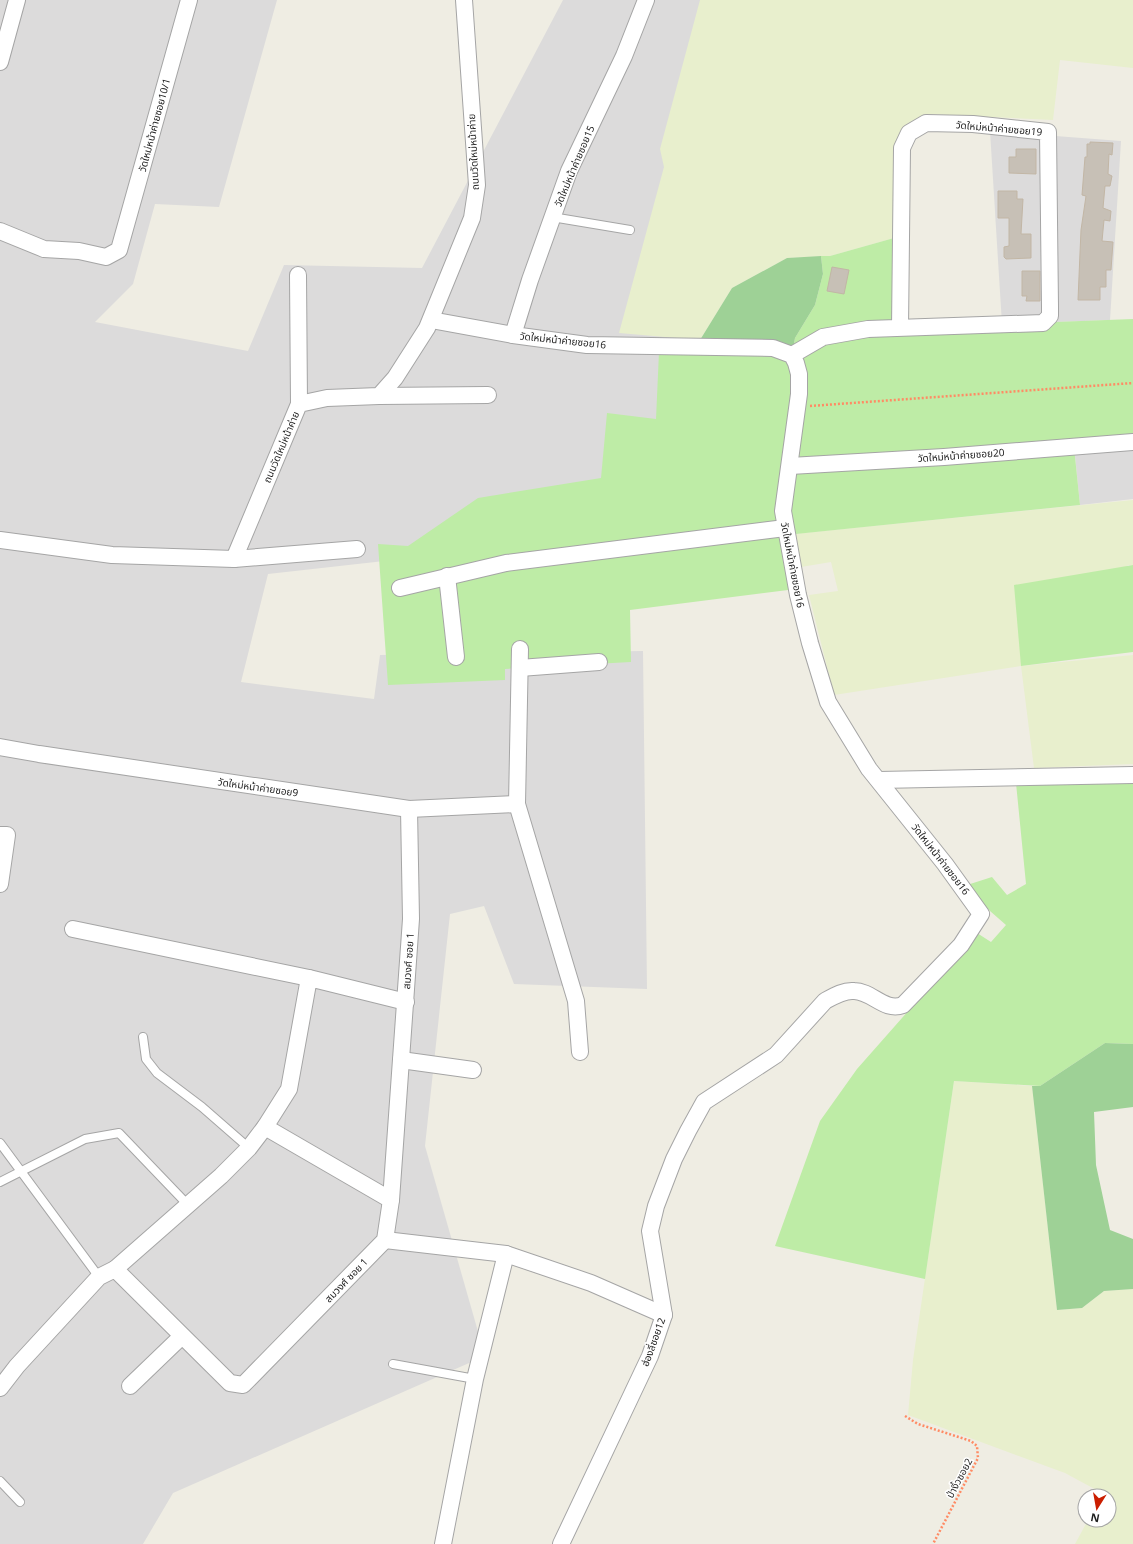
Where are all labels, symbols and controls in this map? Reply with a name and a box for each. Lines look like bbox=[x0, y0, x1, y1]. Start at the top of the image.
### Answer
street label: วัดใหม่หน้าค่ายซอย10/1 bbox=[135, 77, 173, 173]
street label: ถนนวัดใหม่หน้าค่าย bbox=[464, 113, 482, 191]
street label: วัดใหม่หน้าค่ายซอย19 bbox=[955, 117, 1043, 139]
street label: วัดใหม่หน้าค่ายซอย15 bbox=[551, 123, 598, 209]
street label: วัดใหม่หน้าค่ายซอย16 bbox=[519, 328, 607, 352]
street label: ถนนวัดใหม่หน้าค่าย bbox=[260, 409, 302, 485]
street label: วัดใหม่หน้าค่ายซอย20 bbox=[917, 445, 1005, 465]
street label: วัดใหม่หน้าค่ายซอย16 bbox=[778, 521, 808, 609]
street label: วัดใหม่หน้าค่ายซอย9 bbox=[217, 774, 299, 800]
street label: วัดใหม่หน้าค่ายซอย16 bbox=[909, 820, 973, 898]
street label: สมวงศ์ ซอย 1 bbox=[399, 932, 417, 990]
street label: สมวงศ์ ซอย 1 bbox=[321, 1255, 371, 1305]
street label: ฮ่องลี่ซอย12 bbox=[638, 1315, 668, 1368]
street label: ป่างิ้วซอย2 bbox=[943, 1455, 975, 1500]
north arrow bbox=[1077, 1488, 1117, 1528]
text: N bbox=[1089, 1510, 1101, 1527]

